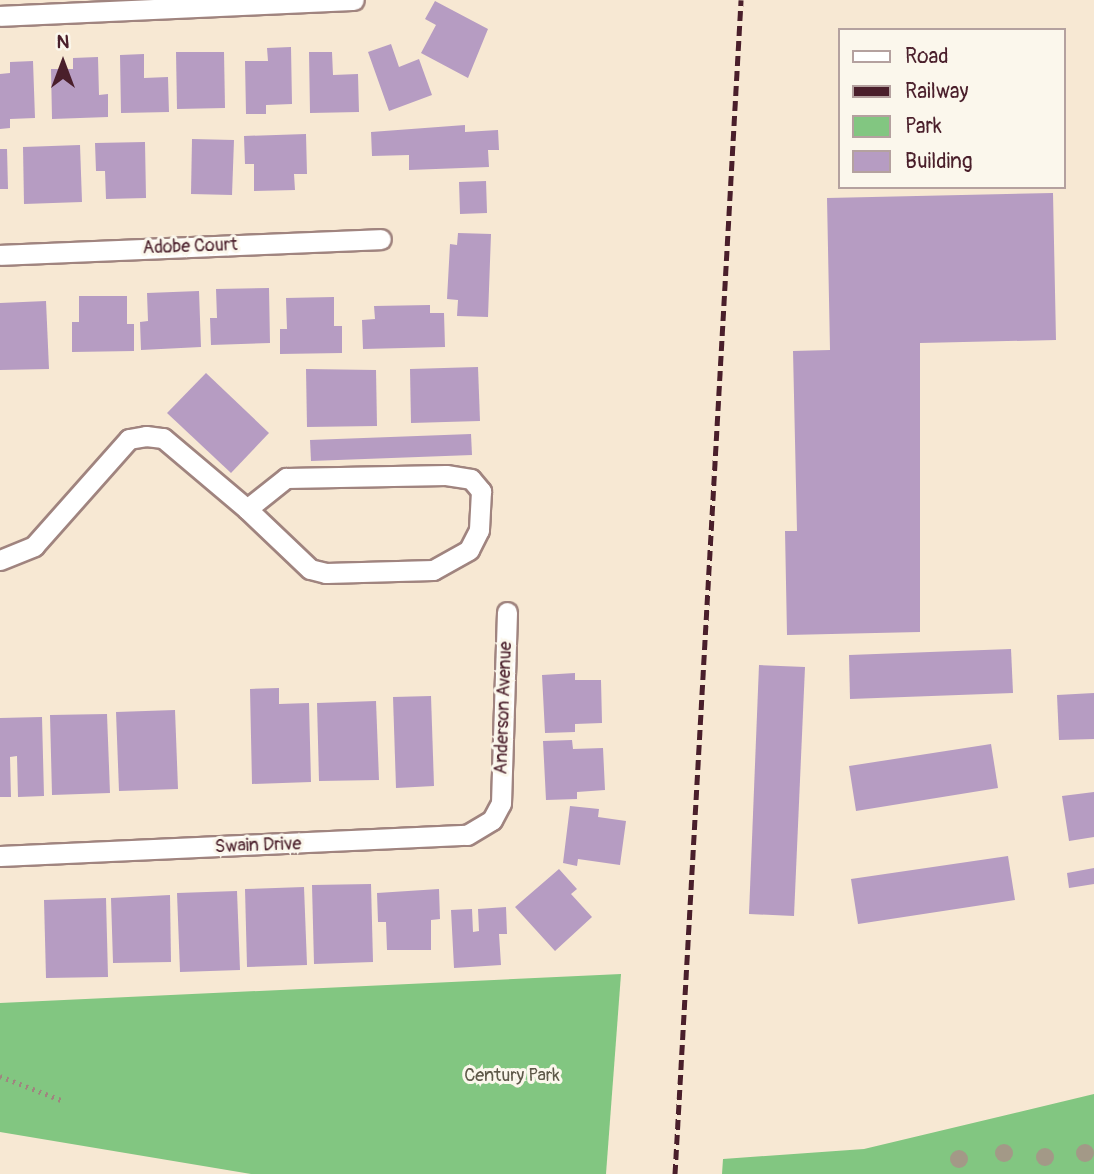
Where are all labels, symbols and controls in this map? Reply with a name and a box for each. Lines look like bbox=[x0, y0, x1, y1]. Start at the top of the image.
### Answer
north arrow bbox=[28, 28, 98, 98]
legend bbox=[838, 28, 1066, 189]
text: N bbox=[57, 30, 69, 54]
text: Road bbox=[905, 43, 949, 70]
text: Railway bbox=[905, 78, 969, 105]
text: Park bbox=[905, 113, 942, 140]
text: Building bbox=[905, 148, 972, 175]
street label: Adobe Court bbox=[142, 235, 238, 259]
street label: Anderson Avenue bbox=[491, 641, 517, 775]
street label: Swain Drive bbox=[214, 834, 302, 858]
park label: Century Park bbox=[464, 1065, 560, 1087]

